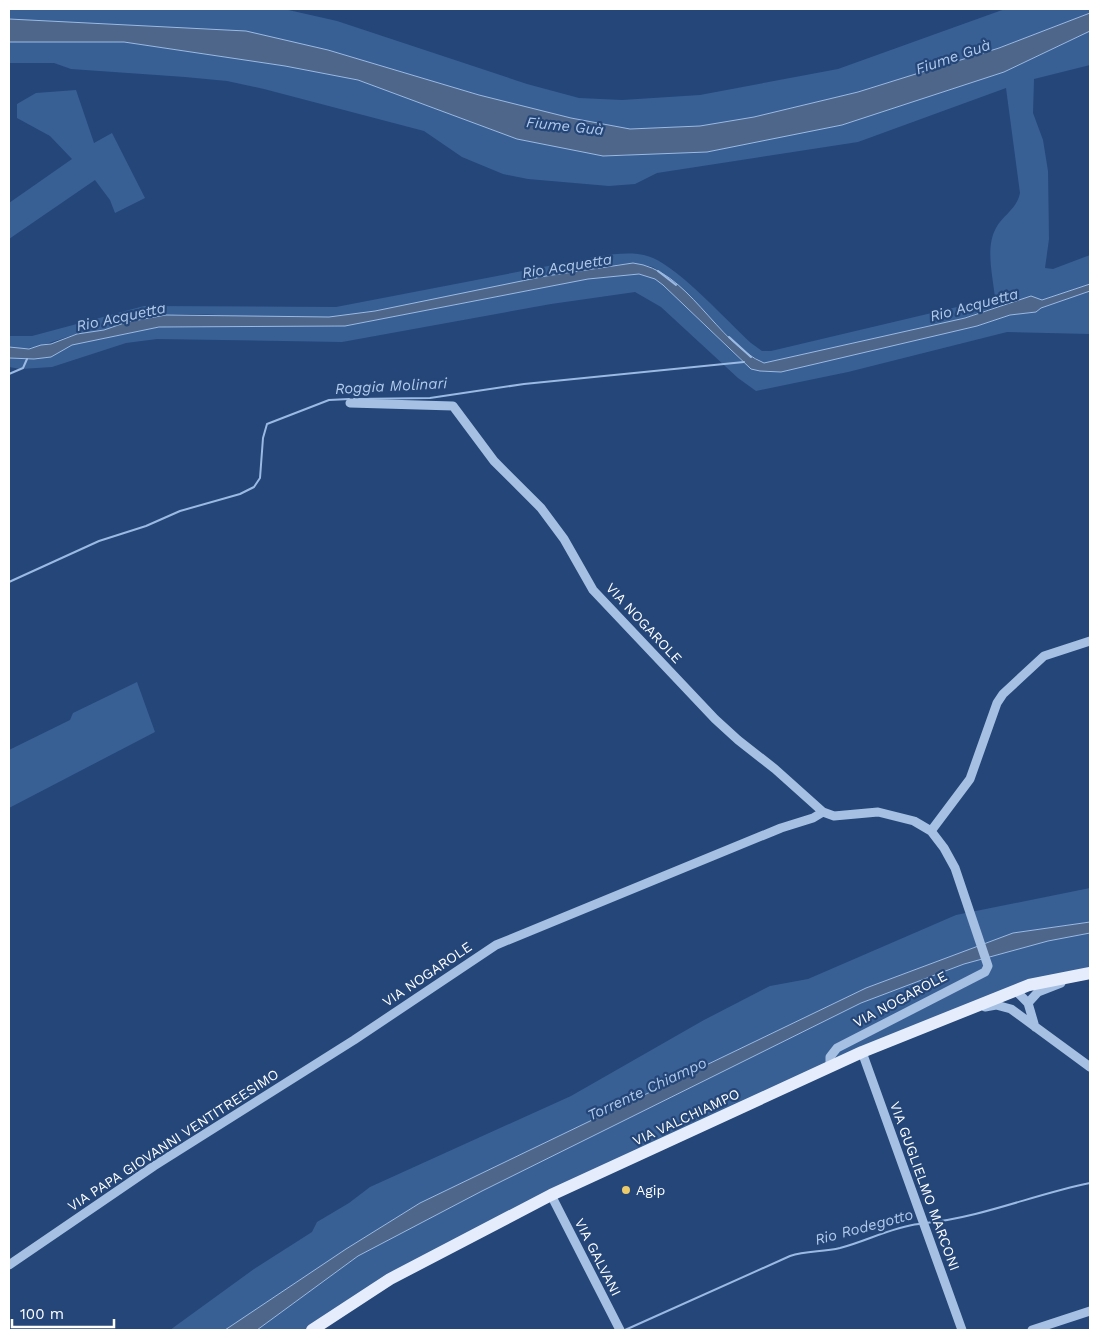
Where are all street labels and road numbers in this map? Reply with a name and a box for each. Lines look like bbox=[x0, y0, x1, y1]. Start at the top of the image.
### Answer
street label: VIA NOGAROLE bbox=[603, 580, 685, 666]
street label: VIA NOGAROLE bbox=[380, 938, 475, 1010]
street label: VIA NOGAROLE bbox=[850, 968, 950, 1030]
street label: VIA PAPA GIOVANNI VENTITREESIMO bbox=[65, 1066, 281, 1214]
street label: VIA VALCHIAMPO bbox=[630, 1085, 742, 1149]
street label: VIA GUGLIELMO MARCONI bbox=[887, 1099, 963, 1273]
street label: VIA GALVANI bbox=[572, 1216, 624, 1298]

